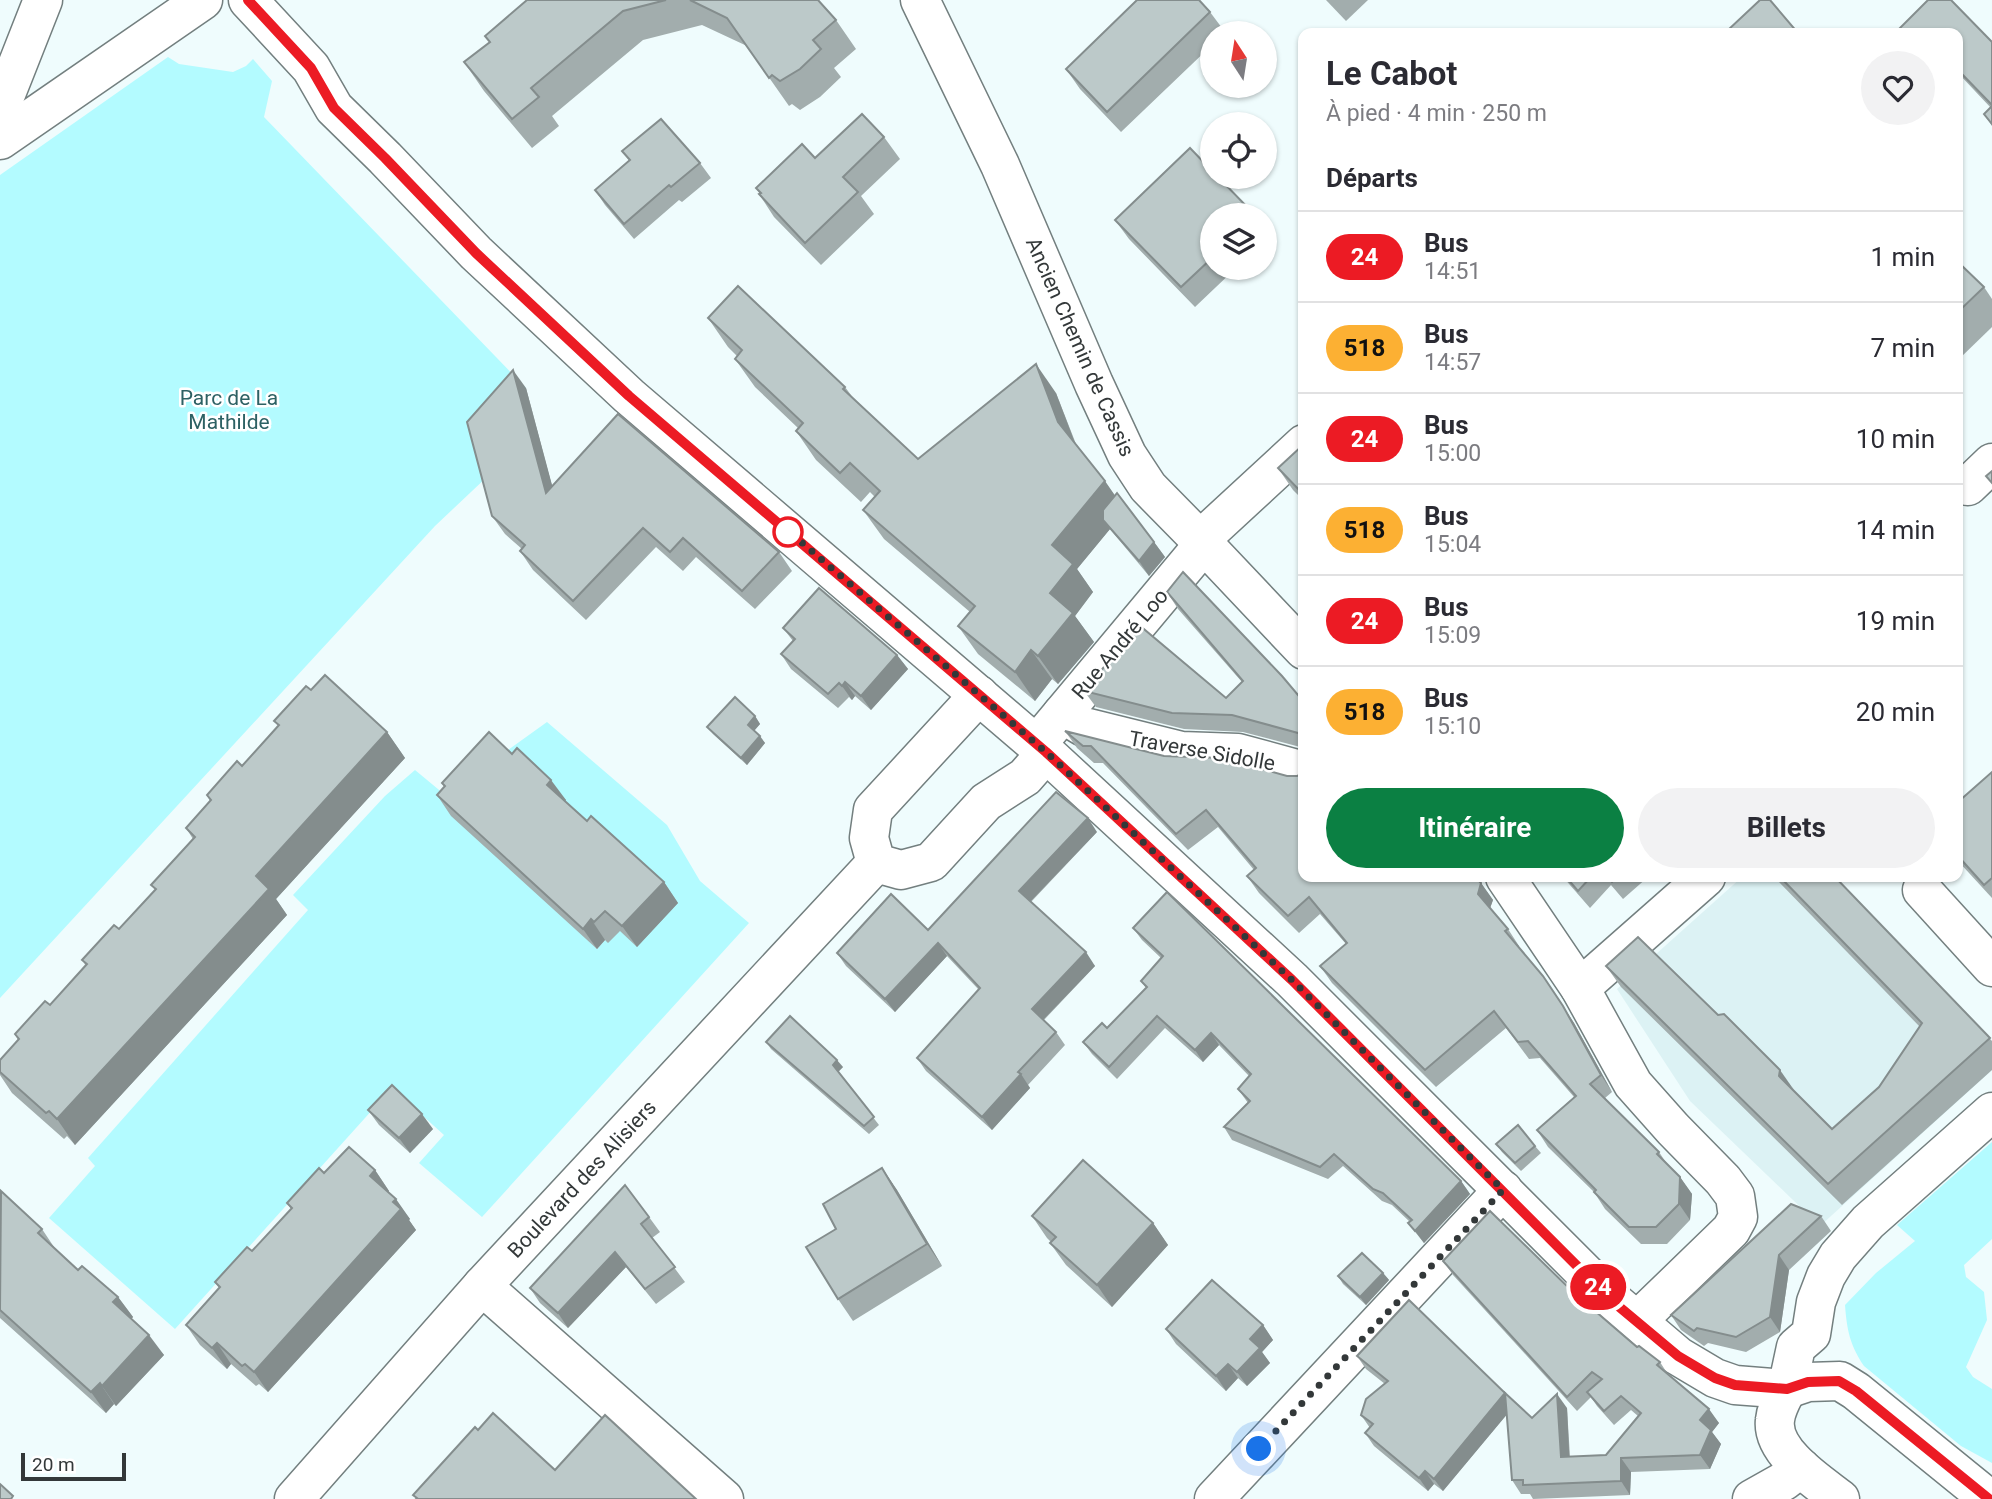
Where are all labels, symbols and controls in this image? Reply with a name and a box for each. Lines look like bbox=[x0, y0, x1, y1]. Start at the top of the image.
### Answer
north arrow bbox=[1200, 21, 1278, 98]
map controls bbox=[1200, 21, 1277, 280]
button: heart bbox=[1861, 51, 1935, 125]
text: Le Cabot bbox=[1326, 54, 1457, 93]
text: À pied · 4 min · 250 m bbox=[1326, 100, 1547, 127]
button: locate bbox=[1200, 112, 1277, 189]
text: Départs bbox=[1326, 163, 1418, 193]
button: layers bbox=[1200, 203, 1277, 280]
text: Bus bbox=[1424, 228, 1469, 258]
street label: Ancien Chemin de Cassis bbox=[1021, 234, 1139, 460]
text: 1 min bbox=[1870, 242, 1935, 272]
text: 24 bbox=[1351, 243, 1378, 271]
text: 14:51 bbox=[1424, 258, 1481, 285]
text: Bus bbox=[1424, 319, 1469, 349]
text: 7 min bbox=[1870, 333, 1935, 363]
text: 518 bbox=[1344, 334, 1385, 362]
text: 14:57 bbox=[1424, 349, 1481, 376]
park label: Parc de La Mathilde bbox=[180, 386, 278, 434]
text: Bus bbox=[1424, 410, 1469, 440]
text: 10 min bbox=[1856, 424, 1935, 454]
text: 24 bbox=[1351, 425, 1378, 453]
text: 15:00 bbox=[1424, 440, 1481, 467]
text: Bus bbox=[1424, 501, 1469, 531]
text: 14 min bbox=[1856, 515, 1935, 545]
text: 518 bbox=[1344, 516, 1385, 544]
unlabelled marker bbox=[773, 517, 803, 547]
text: 15:04 bbox=[1424, 531, 1481, 558]
street label: Rue André Loo bbox=[1067, 584, 1173, 704]
text: Bus bbox=[1424, 592, 1469, 622]
text: 19 min bbox=[1856, 606, 1935, 636]
text: 24 bbox=[1351, 607, 1378, 635]
text: 15:09 bbox=[1424, 622, 1481, 649]
text: Bus bbox=[1424, 683, 1469, 713]
text: 20 min bbox=[1856, 697, 1935, 727]
text: 518 bbox=[1344, 698, 1385, 726]
text: 15:10 bbox=[1424, 713, 1481, 740]
street label: Traverse Sidolle bbox=[1127, 726, 1277, 776]
button: Itinéraire bbox=[1326, 788, 1624, 868]
button: Billets bbox=[1638, 788, 1935, 868]
street label: Boulevard des Alisiers bbox=[503, 1095, 661, 1263]
line badge: 24 bbox=[1566, 1264, 1630, 1310]
text: 24 bbox=[1584, 1273, 1612, 1301]
your location bbox=[1241, 1431, 1276, 1466]
scale bar bbox=[21, 1450, 126, 1482]
text: 20 m bbox=[32, 1453, 75, 1476]

